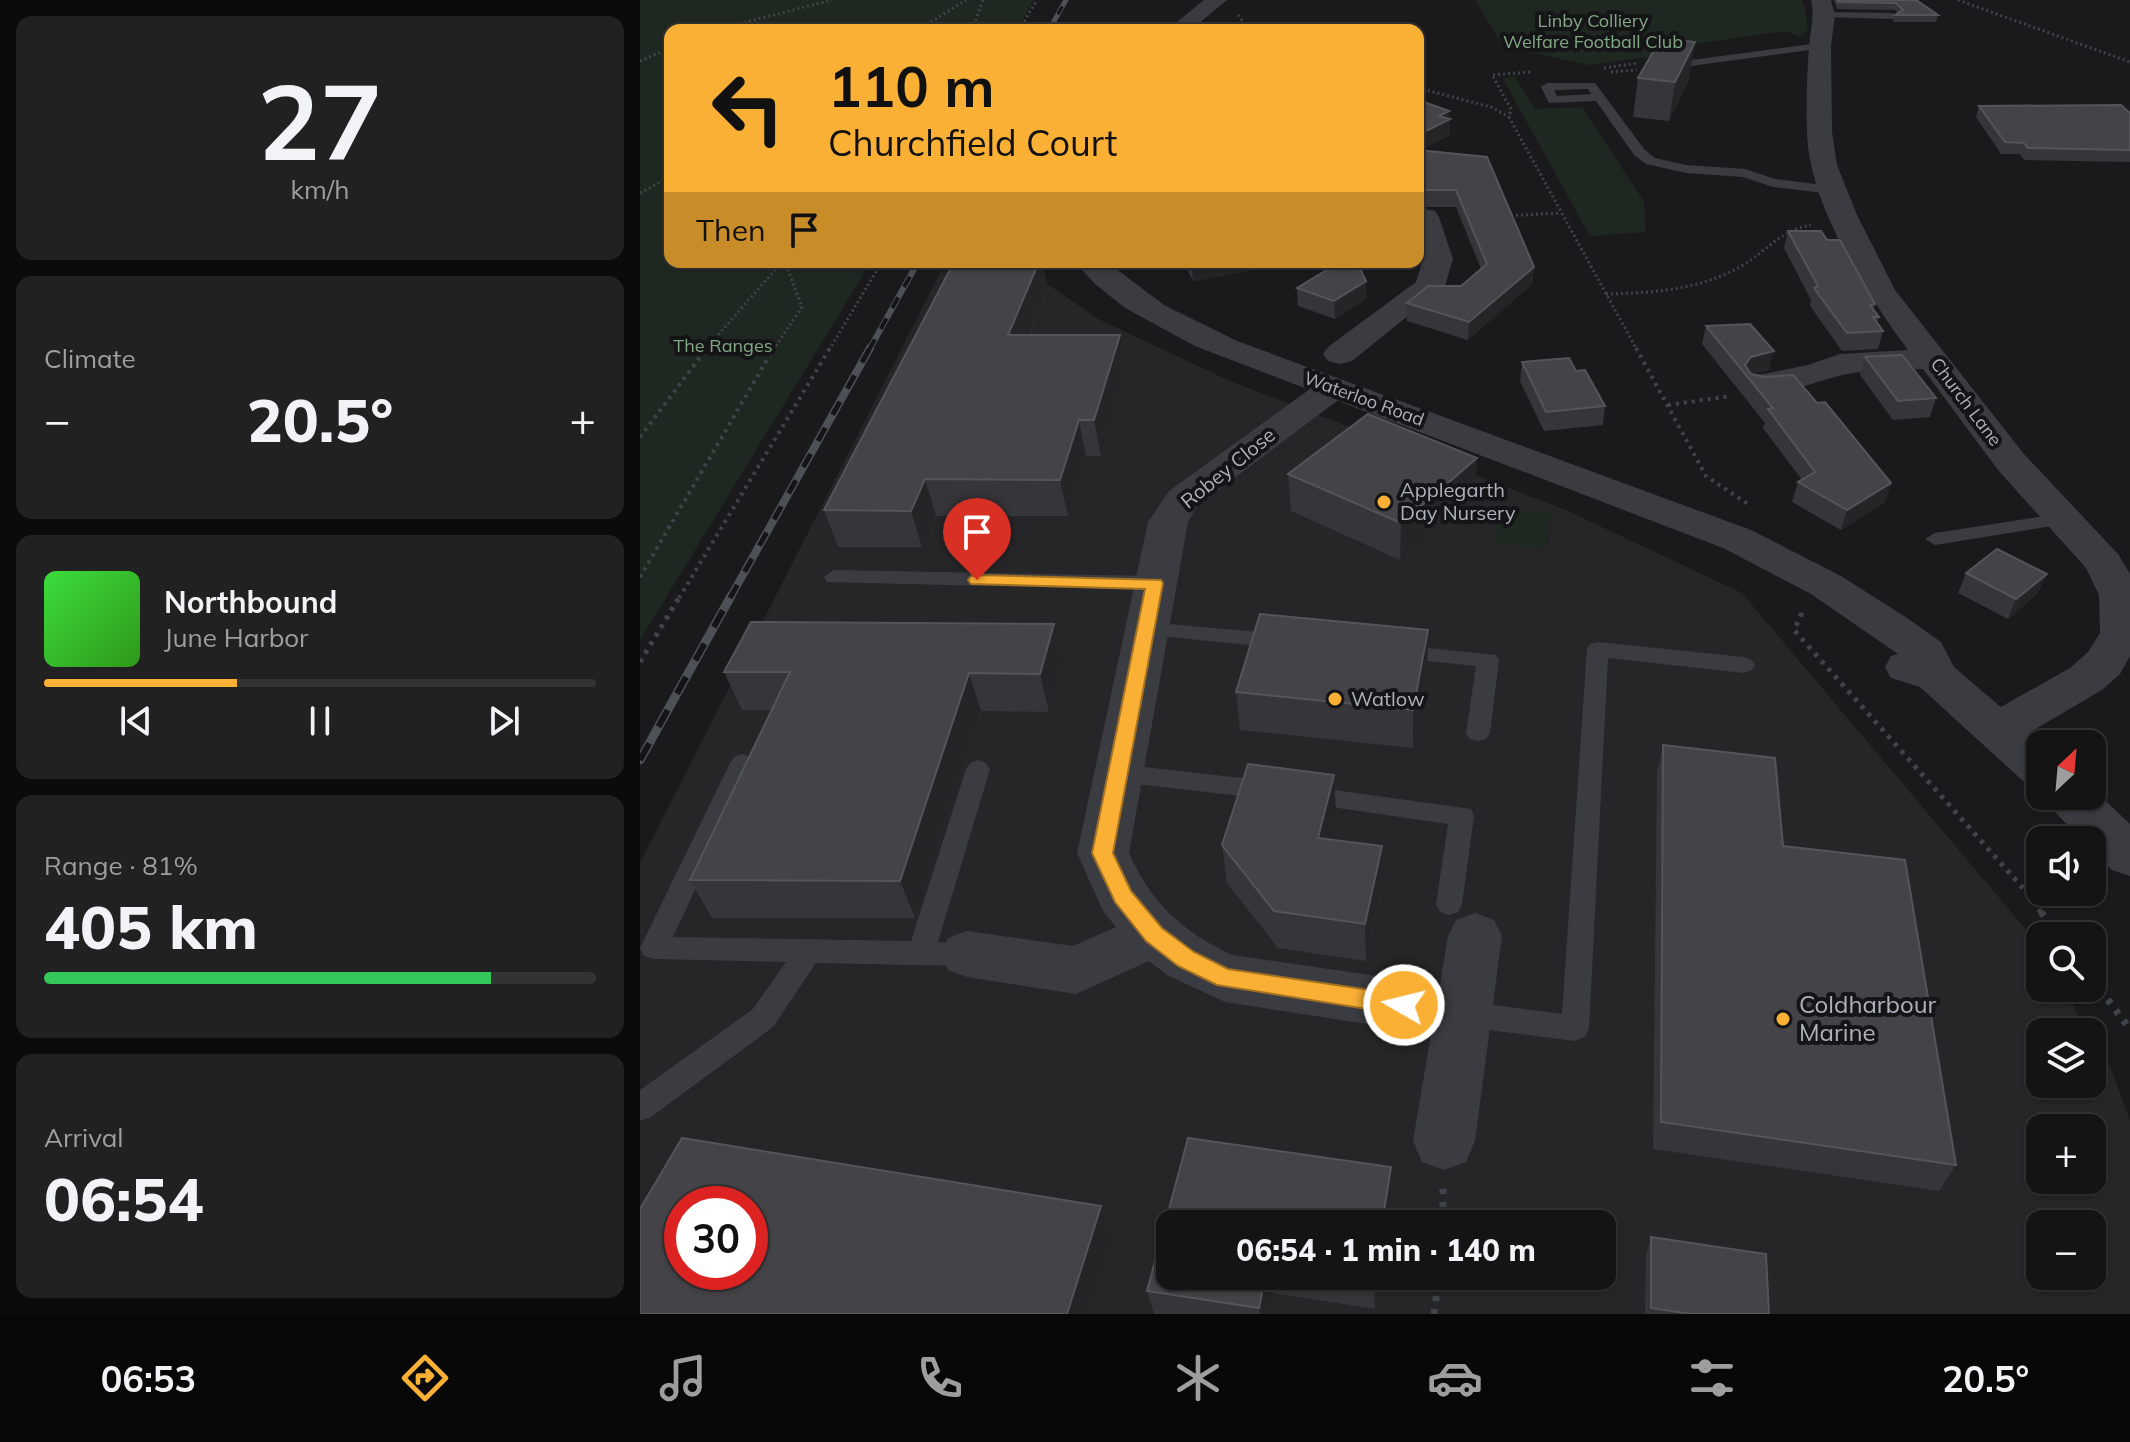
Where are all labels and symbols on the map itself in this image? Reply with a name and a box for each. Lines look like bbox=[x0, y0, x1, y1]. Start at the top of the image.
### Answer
park label: Linby Colliery Welfare Football Club bbox=[1503, 9, 1683, 53]
park label: The Ranges bbox=[673, 334, 773, 357]
street label: Church Lane bbox=[1926, 353, 2007, 450]
street label: Waterloo Road bbox=[1301, 366, 1427, 431]
street label: Robey Close bbox=[1175, 422, 1280, 513]
place label: Applegarth Day Nursery bbox=[1400, 477, 1516, 525]
marker: Applegarth Day Nursery bbox=[1375, 493, 1393, 511]
pin bbox=[943, 498, 1011, 580]
place label: Watlow bbox=[1351, 686, 1425, 711]
marker: Watlow bbox=[1326, 690, 1344, 708]
north arrow bbox=[2026, 730, 2106, 810]
position arrow bbox=[1362, 963, 1446, 1047]
place label: Coldharbour Marine bbox=[1799, 989, 1937, 1047]
marker: Coldharbour Marine bbox=[1774, 1010, 1792, 1028]
speed limit sign: 30 bbox=[664, 1186, 768, 1290]

